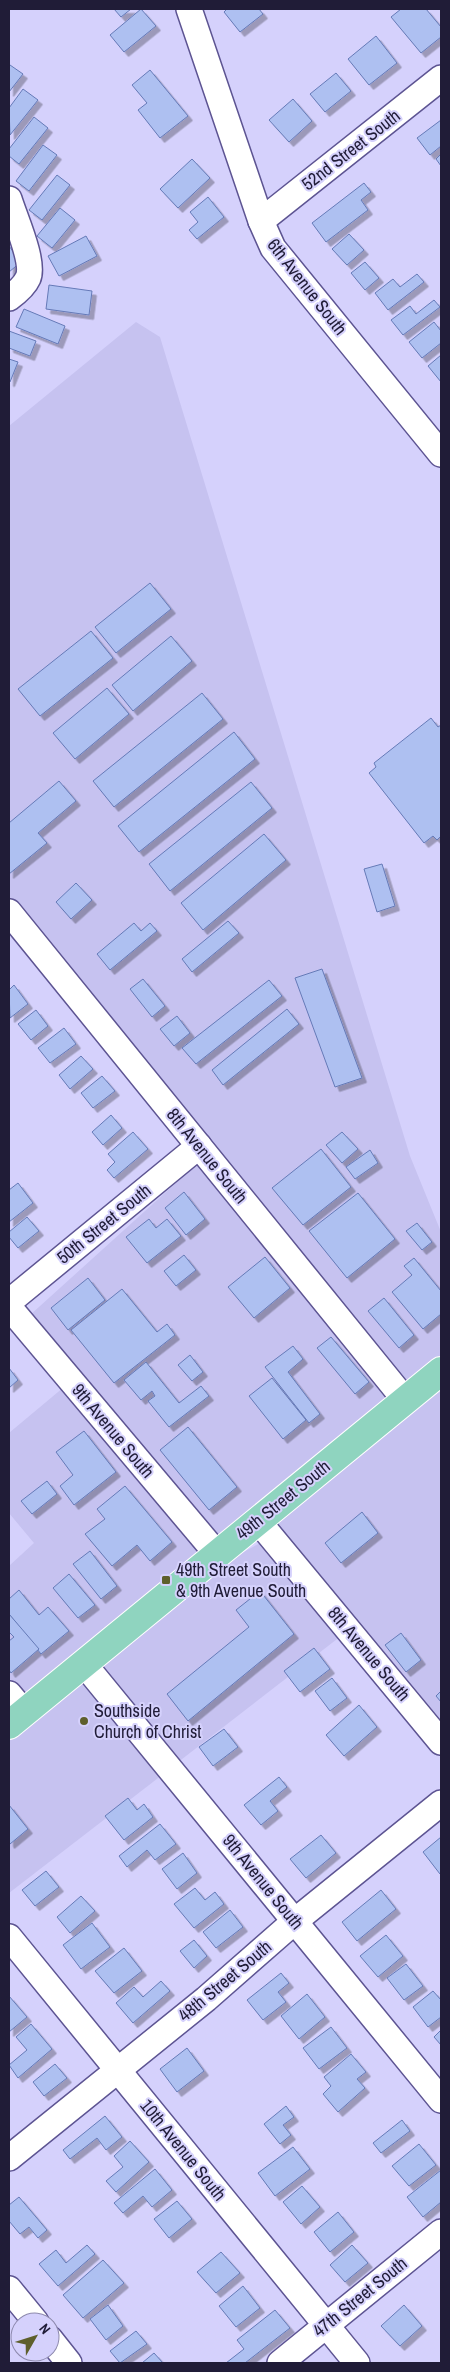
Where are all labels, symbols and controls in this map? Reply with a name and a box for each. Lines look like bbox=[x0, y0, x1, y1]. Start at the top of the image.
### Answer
street label: 52nd Street South bbox=[296, 103, 405, 196]
street label: 6th Avenue South bbox=[262, 233, 353, 340]
street label: 8th Avenue South bbox=[161, 1103, 254, 1209]
street label: 50th Street South bbox=[51, 1178, 156, 1269]
street label: 9th Avenue South bbox=[66, 1378, 160, 1483]
street label: 49th Street South bbox=[230, 1454, 335, 1545]
place label: 49th Street South & 9th Avenue South bbox=[176, 1557, 306, 1603]
marker: 49th Street South & 9th Avenue South bbox=[160, 1574, 172, 1586]
street label: 8th Avenue South bbox=[322, 1601, 416, 1706]
place label: Southside Church of Christ bbox=[94, 1698, 201, 1744]
marker: Southside Church of Christ bbox=[78, 1715, 90, 1727]
street label: 9th Avenue South bbox=[217, 1829, 310, 1935]
street label: 48th Street South bbox=[173, 1934, 277, 2027]
street label: 10th Avenue South bbox=[134, 2093, 232, 2206]
street label: 47th Street South bbox=[307, 2251, 412, 2342]
north arrow bbox=[10, 2312, 60, 2362]
text: N bbox=[35, 2320, 55, 2338]

